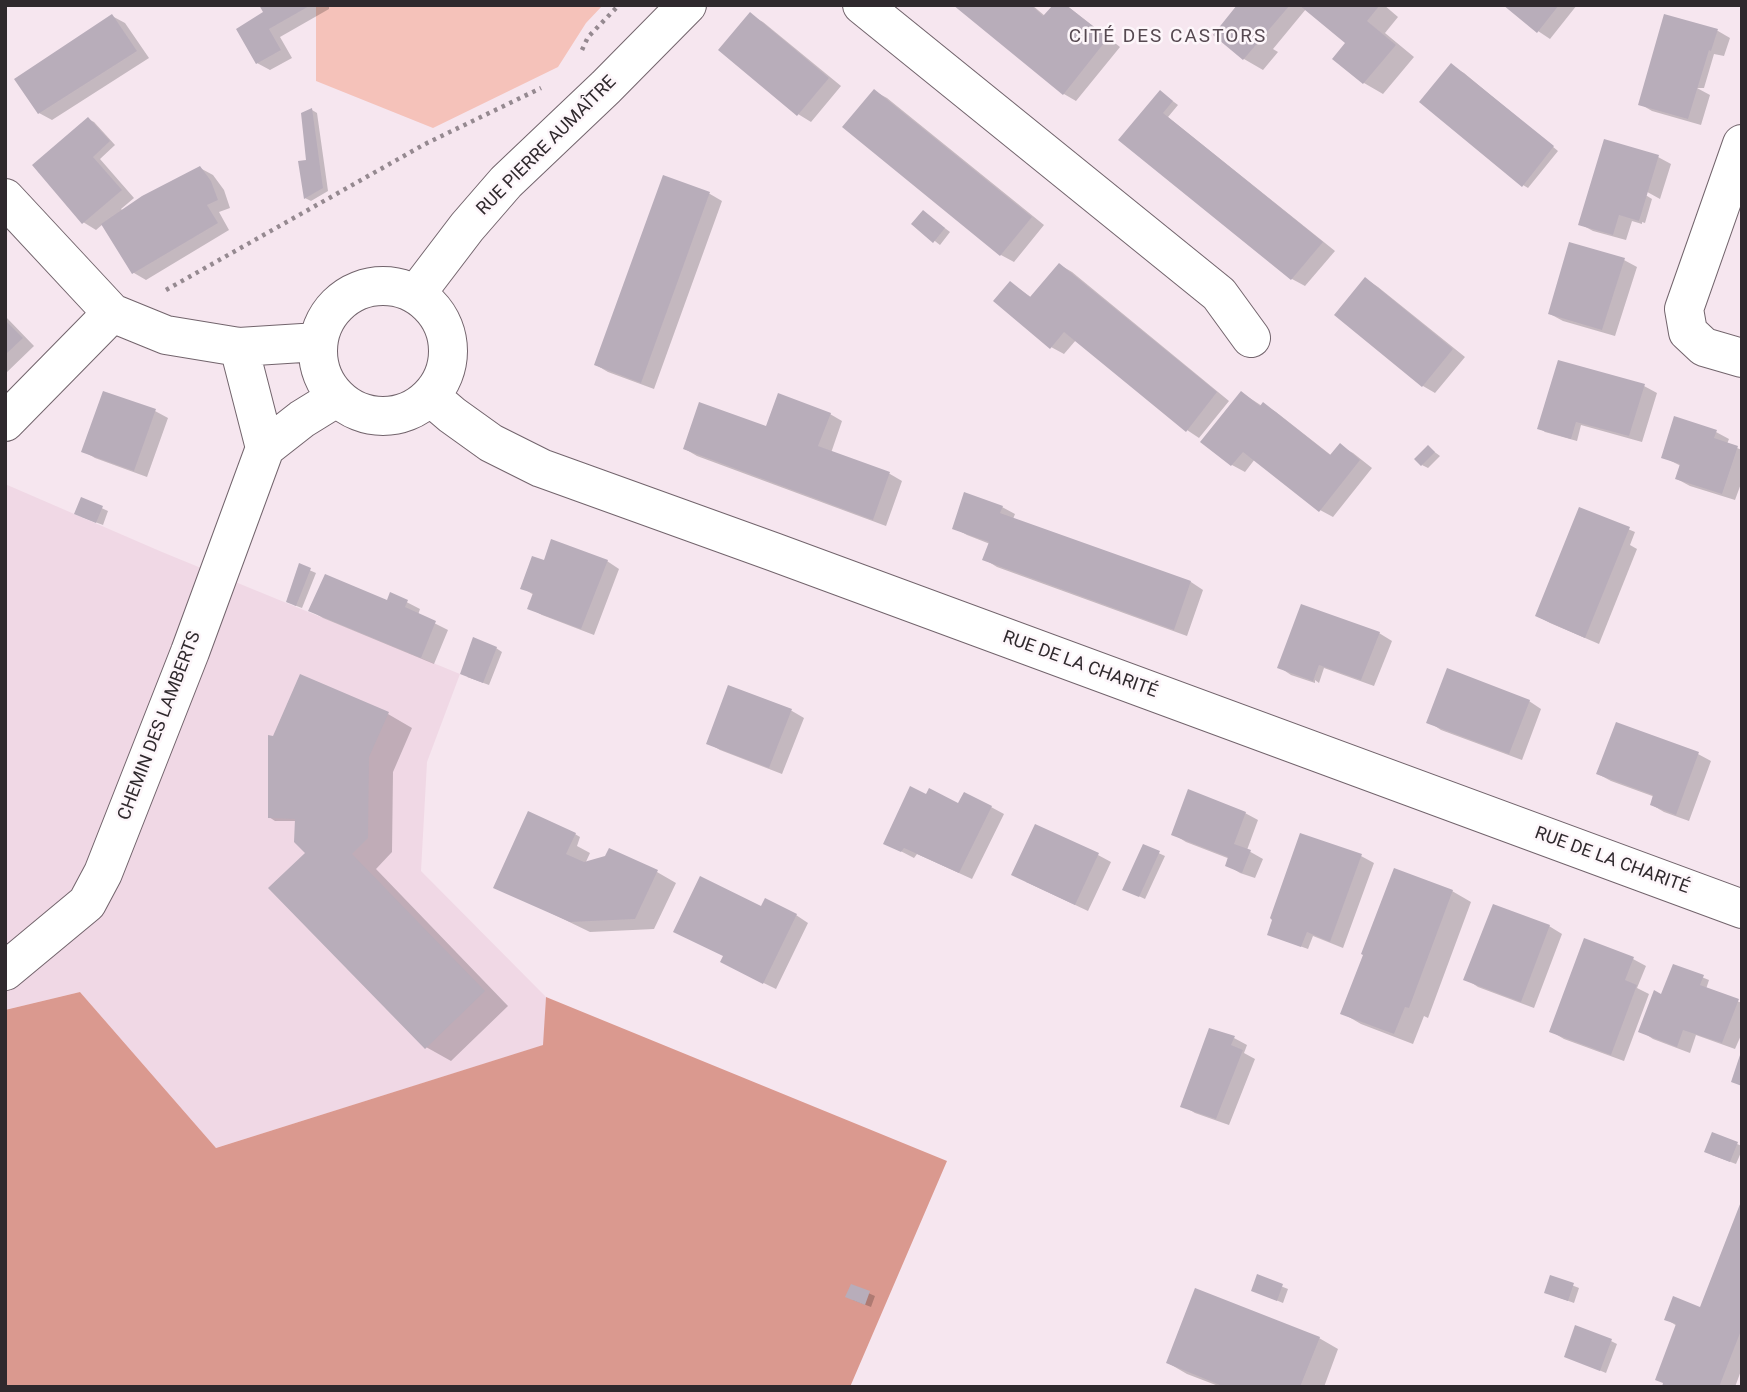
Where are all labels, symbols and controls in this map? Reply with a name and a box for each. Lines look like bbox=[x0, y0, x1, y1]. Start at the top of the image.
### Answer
district label: CITÉ DES CASTORS bbox=[1071, 26, 1265, 48]
street label: RUE PIERRE AUMAÎTRE bbox=[473, 72, 621, 220]
street label: RUE DE LA CHARITÉ bbox=[1000, 627, 1160, 703]
street label: CHEMIN DES LAMBERTS bbox=[114, 629, 206, 823]
street label: RUE DE LA CHARITÉ bbox=[1532, 823, 1692, 899]

